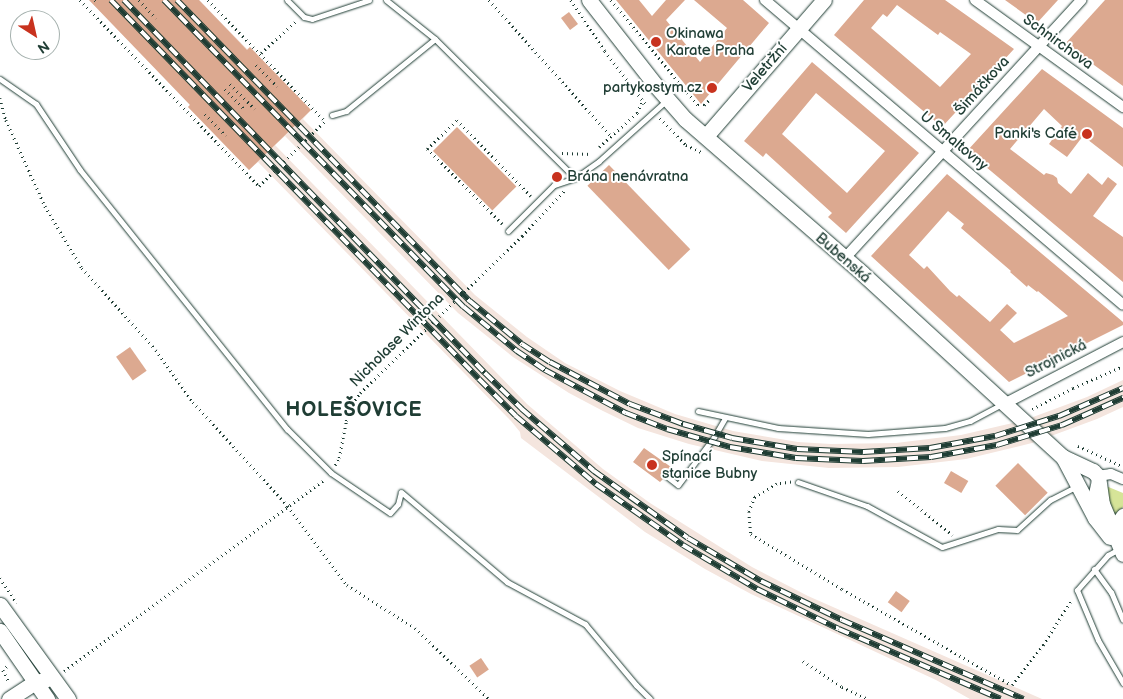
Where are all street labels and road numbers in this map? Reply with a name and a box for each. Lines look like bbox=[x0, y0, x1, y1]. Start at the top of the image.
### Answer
street label: Schnirchova bbox=[1019, 10, 1097, 74]
street label: Veletržní bbox=[739, 40, 791, 96]
street label: Šimáčkova bbox=[951, 53, 1013, 119]
street label: U Smaltovny bbox=[916, 107, 992, 175]
street label: Bubenská bbox=[812, 229, 874, 287]
street label: Nicholase Wintona bbox=[346, 289, 448, 391]
street label: Strojnická bbox=[1022, 336, 1090, 382]

